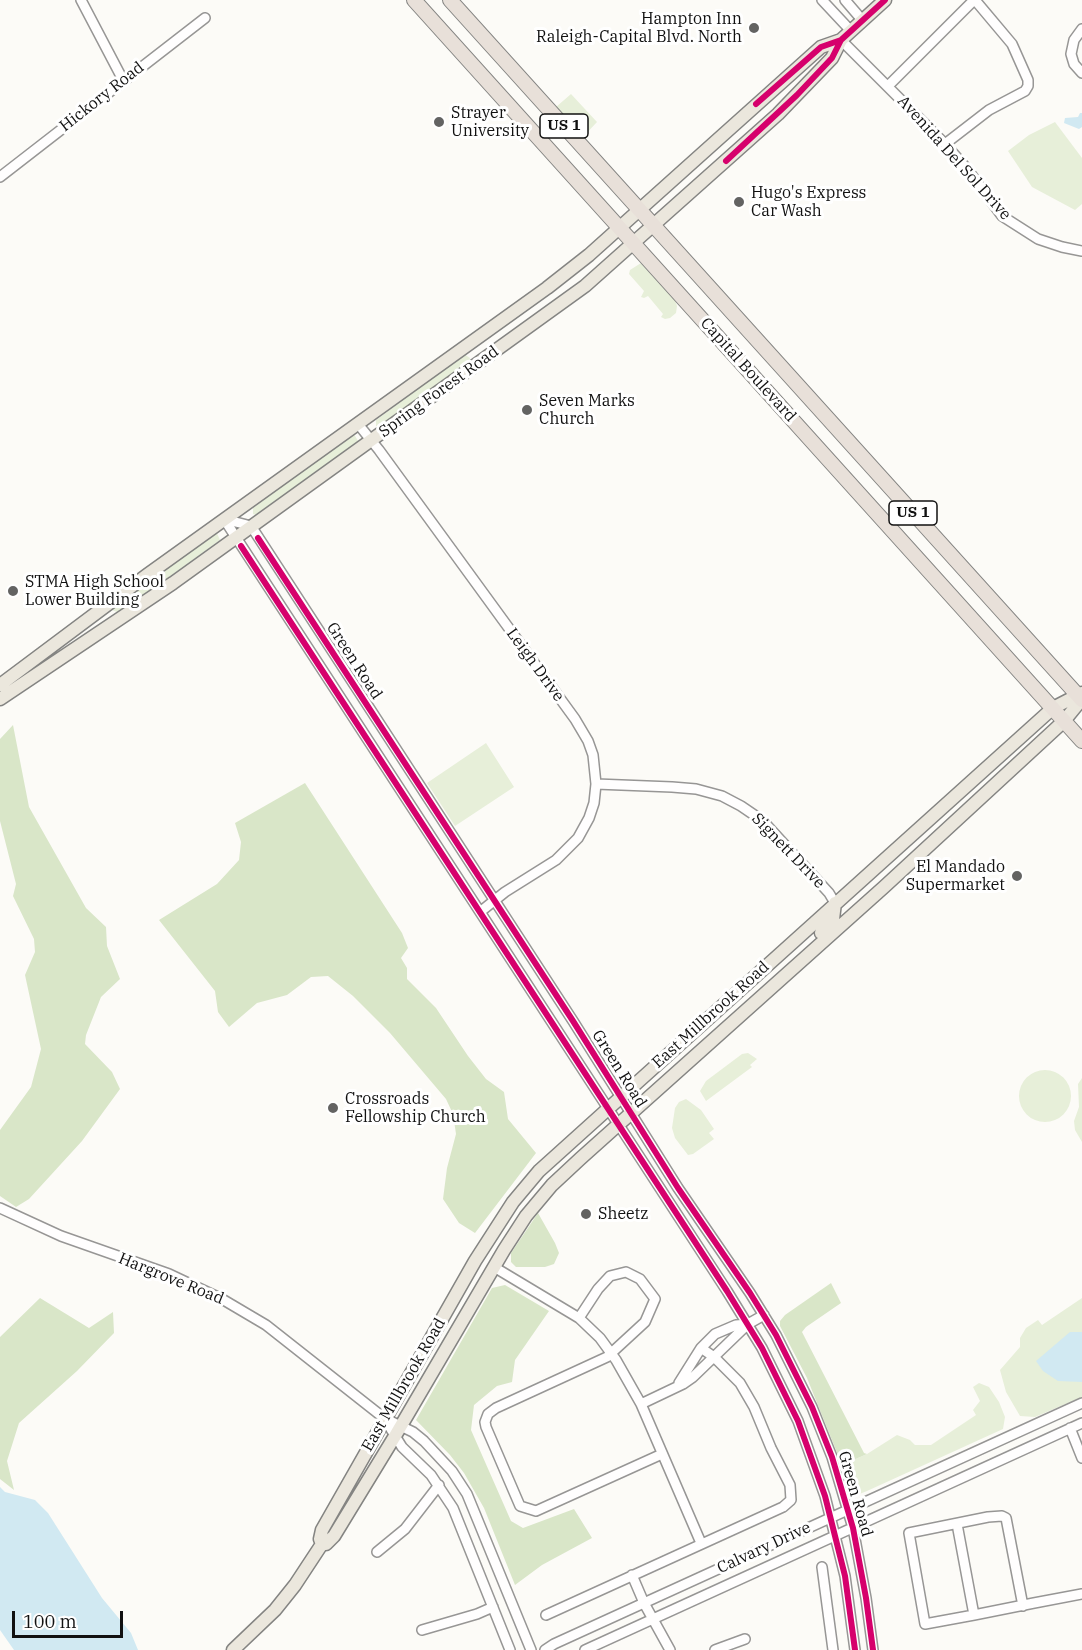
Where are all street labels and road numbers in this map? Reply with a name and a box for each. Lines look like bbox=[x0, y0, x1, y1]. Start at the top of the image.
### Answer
street label: Hickory Road bbox=[56, 58, 148, 136]
street label: Avenida Del Sol Drive bbox=[893, 92, 1015, 224]
road number: US 1 bbox=[540, 114, 588, 138]
street label: Capital Boulevard bbox=[696, 314, 800, 426]
street label: Spring Forest Road bbox=[375, 342, 503, 442]
road number: US 1 bbox=[889, 501, 937, 525]
street label: Green Road bbox=[322, 619, 386, 703]
street label: Leigh Drive bbox=[502, 625, 568, 705]
street label: Signett Drive bbox=[747, 809, 829, 893]
street label: East Millbrook Road bbox=[649, 957, 773, 1073]
street label: Green Road bbox=[588, 1027, 650, 1111]
street label: Hargrove Road bbox=[116, 1249, 226, 1309]
street label: East Millbrook Road bbox=[358, 1315, 450, 1455]
street label: Green Road bbox=[834, 1449, 876, 1539]
street label: Calvary Drive bbox=[714, 1518, 814, 1578]

